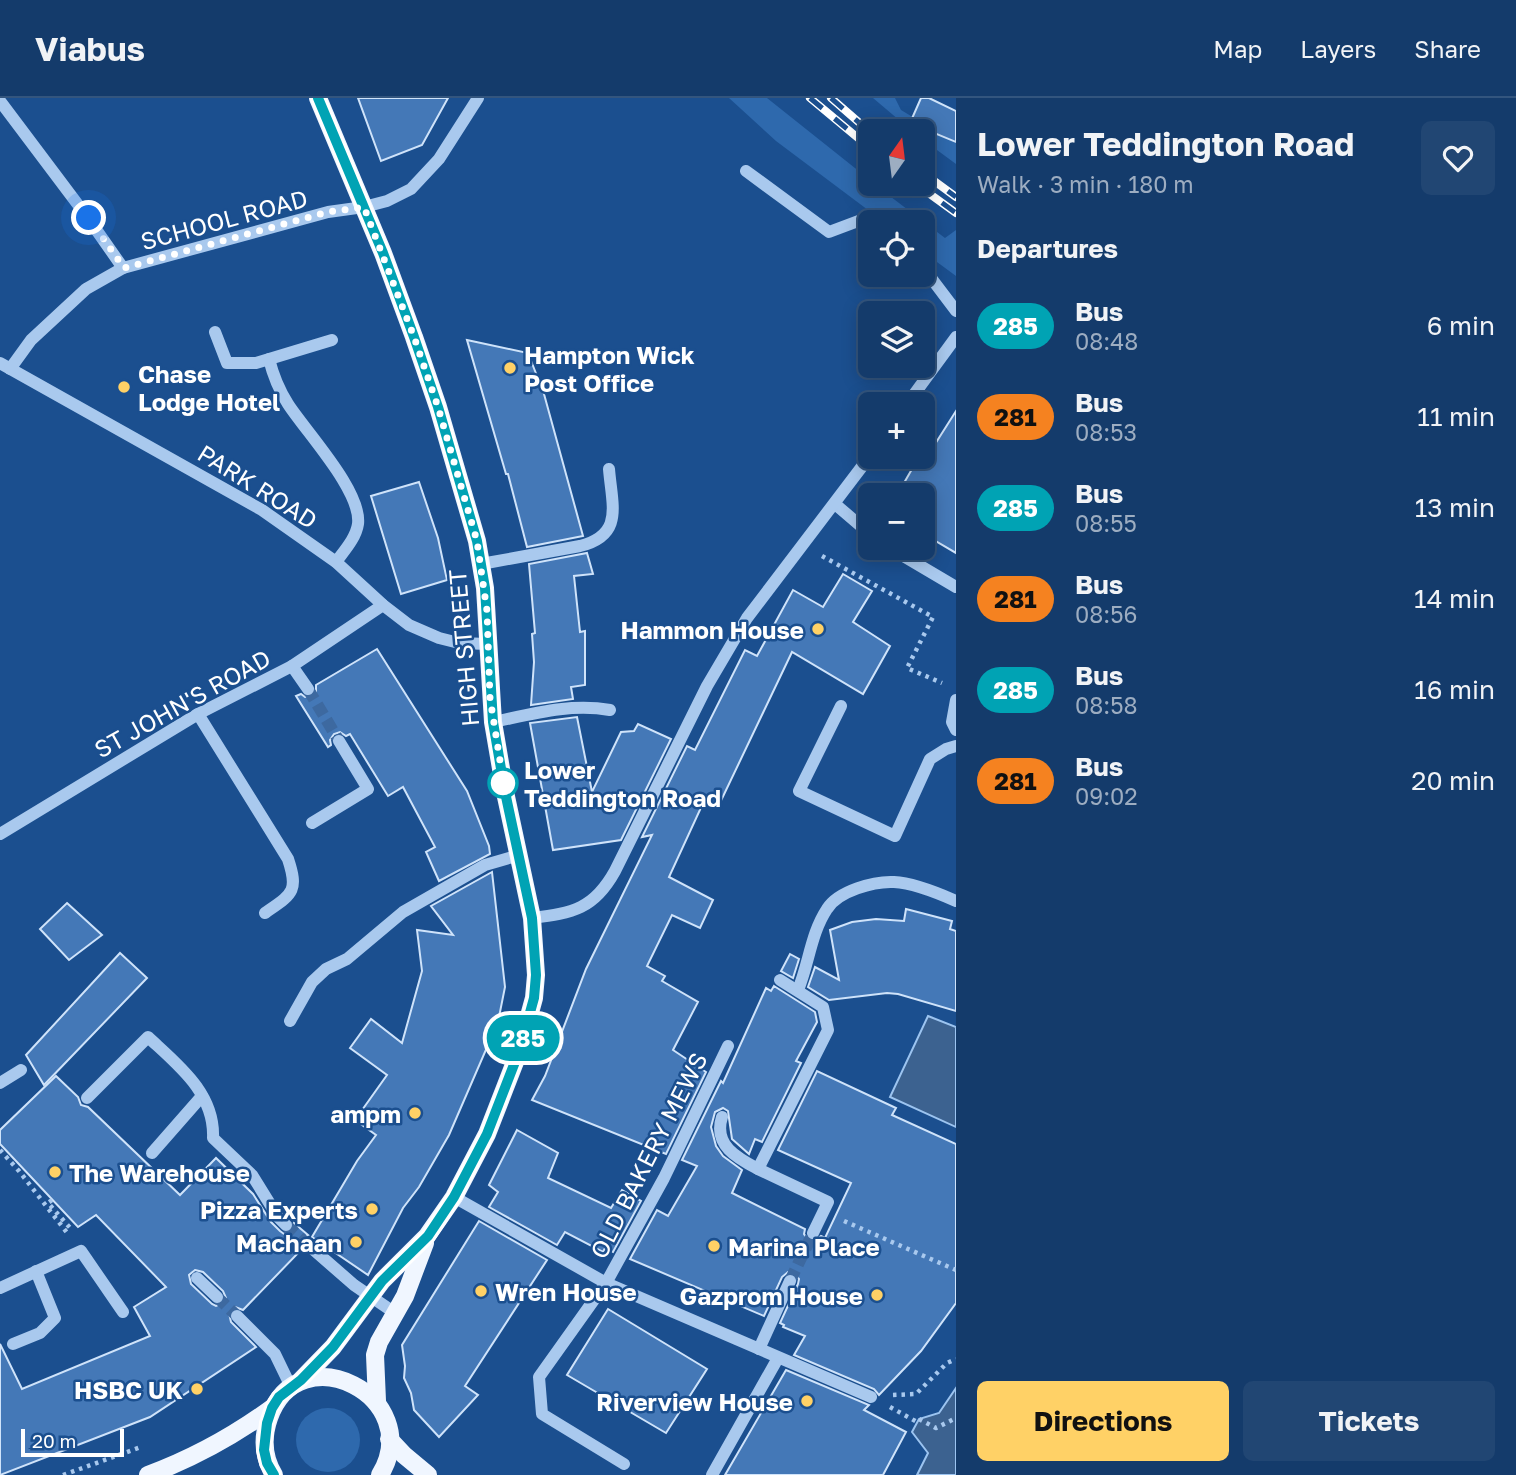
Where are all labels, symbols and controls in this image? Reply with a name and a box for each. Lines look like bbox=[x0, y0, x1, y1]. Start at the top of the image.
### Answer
text: Viabus bbox=[35, 29, 145, 68]
text: Map bbox=[1213, 34, 1262, 63]
text: Layers bbox=[1300, 34, 1376, 63]
text: Share bbox=[1414, 34, 1481, 63]
north arrow bbox=[858, 119, 934, 196]
map controls bbox=[858, 119, 935, 560]
button: heart bbox=[1421, 121, 1495, 195]
text: Lower Teddington Road bbox=[977, 124, 1354, 163]
text: Walk · 3 min · 180 m bbox=[977, 170, 1194, 198]
street label: SCHOOL ROAD bbox=[137, 183, 311, 255]
your location bbox=[71, 200, 106, 235]
button: locate bbox=[858, 210, 935, 287]
text: Departures bbox=[977, 233, 1118, 264]
text: Bus bbox=[1075, 296, 1123, 327]
button: layers bbox=[858, 301, 935, 378]
text: 6 min bbox=[1427, 310, 1495, 341]
text: 285 bbox=[993, 311, 1038, 340]
text: 08:48 bbox=[1075, 327, 1138, 355]
place label: Hampton Wick Post Office bbox=[524, 340, 695, 397]
place label: Chase Lodge Hotel bbox=[138, 359, 280, 416]
marker: Hampton Wick Post Office bbox=[502, 360, 518, 376]
marker: Chase Lodge Hotel bbox=[116, 379, 132, 395]
text: Bus bbox=[1075, 387, 1123, 418]
button: + bbox=[858, 392, 935, 469]
text: 11 min bbox=[1417, 401, 1495, 432]
text: 281 bbox=[994, 402, 1037, 431]
text: 08:53 bbox=[1075, 418, 1137, 446]
street label: PARK ROAD bbox=[193, 438, 323, 534]
text: Bus bbox=[1075, 478, 1123, 509]
button: − bbox=[858, 483, 935, 560]
text: 13 min bbox=[1415, 492, 1495, 523]
text: 285 bbox=[993, 493, 1038, 522]
text: 08:55 bbox=[1075, 509, 1137, 537]
street label: HIGH STREET bbox=[442, 568, 484, 728]
text: Bus bbox=[1075, 569, 1123, 600]
text: 14 min bbox=[1414, 583, 1495, 614]
text: 281 bbox=[994, 584, 1037, 613]
text: 08:56 bbox=[1075, 600, 1137, 628]
place label: Hammon House bbox=[620, 615, 804, 644]
marker: Hammon House bbox=[810, 621, 826, 637]
street label: ST JOHN'S ROAD bbox=[89, 643, 275, 763]
text: Bus bbox=[1075, 660, 1123, 691]
text: 16 min bbox=[1414, 674, 1495, 705]
text: 285 bbox=[993, 675, 1038, 704]
text: 08:58 bbox=[1075, 691, 1138, 719]
text: Bus bbox=[1075, 751, 1123, 782]
place label: Lower Teddington Road bbox=[524, 755, 721, 812]
text: 20 min bbox=[1411, 765, 1495, 796]
text: 281 bbox=[994, 766, 1037, 795]
marker: Lower Teddington Road bbox=[488, 768, 518, 798]
text: 09:02 bbox=[1075, 782, 1138, 810]
line badge: 285 bbox=[483, 1015, 563, 1061]
text: 285 bbox=[501, 1023, 545, 1052]
street label: OLD BAKERY MEWS bbox=[583, 1047, 713, 1263]
place label: ampm bbox=[330, 1099, 401, 1128]
marker: ampm bbox=[407, 1105, 423, 1121]
place label: The Warehouse bbox=[69, 1158, 250, 1187]
marker: The Warehouse bbox=[47, 1164, 63, 1180]
place label: Pizza Experts bbox=[200, 1195, 358, 1224]
marker: Pizza Experts bbox=[364, 1201, 380, 1217]
place label: Machaan bbox=[236, 1228, 342, 1257]
place label: Marina Place bbox=[728, 1232, 880, 1261]
marker: Machaan bbox=[348, 1234, 364, 1250]
marker: Marina Place bbox=[706, 1238, 722, 1254]
place label: Wren House bbox=[495, 1277, 637, 1306]
place label: Gazprom House bbox=[680, 1281, 863, 1310]
marker: Wren House bbox=[473, 1283, 489, 1299]
marker: Gazprom House bbox=[869, 1287, 885, 1303]
place label: HSBC UK bbox=[74, 1375, 184, 1404]
marker: HSBC UK bbox=[189, 1381, 205, 1397]
button: Directions bbox=[977, 1381, 1229, 1461]
button: Tickets bbox=[1243, 1381, 1495, 1461]
place label: Riverview House bbox=[596, 1387, 793, 1416]
marker: Riverview House bbox=[799, 1393, 815, 1409]
scale bar bbox=[21, 1426, 124, 1458]
text: 20 m bbox=[32, 1429, 76, 1452]

